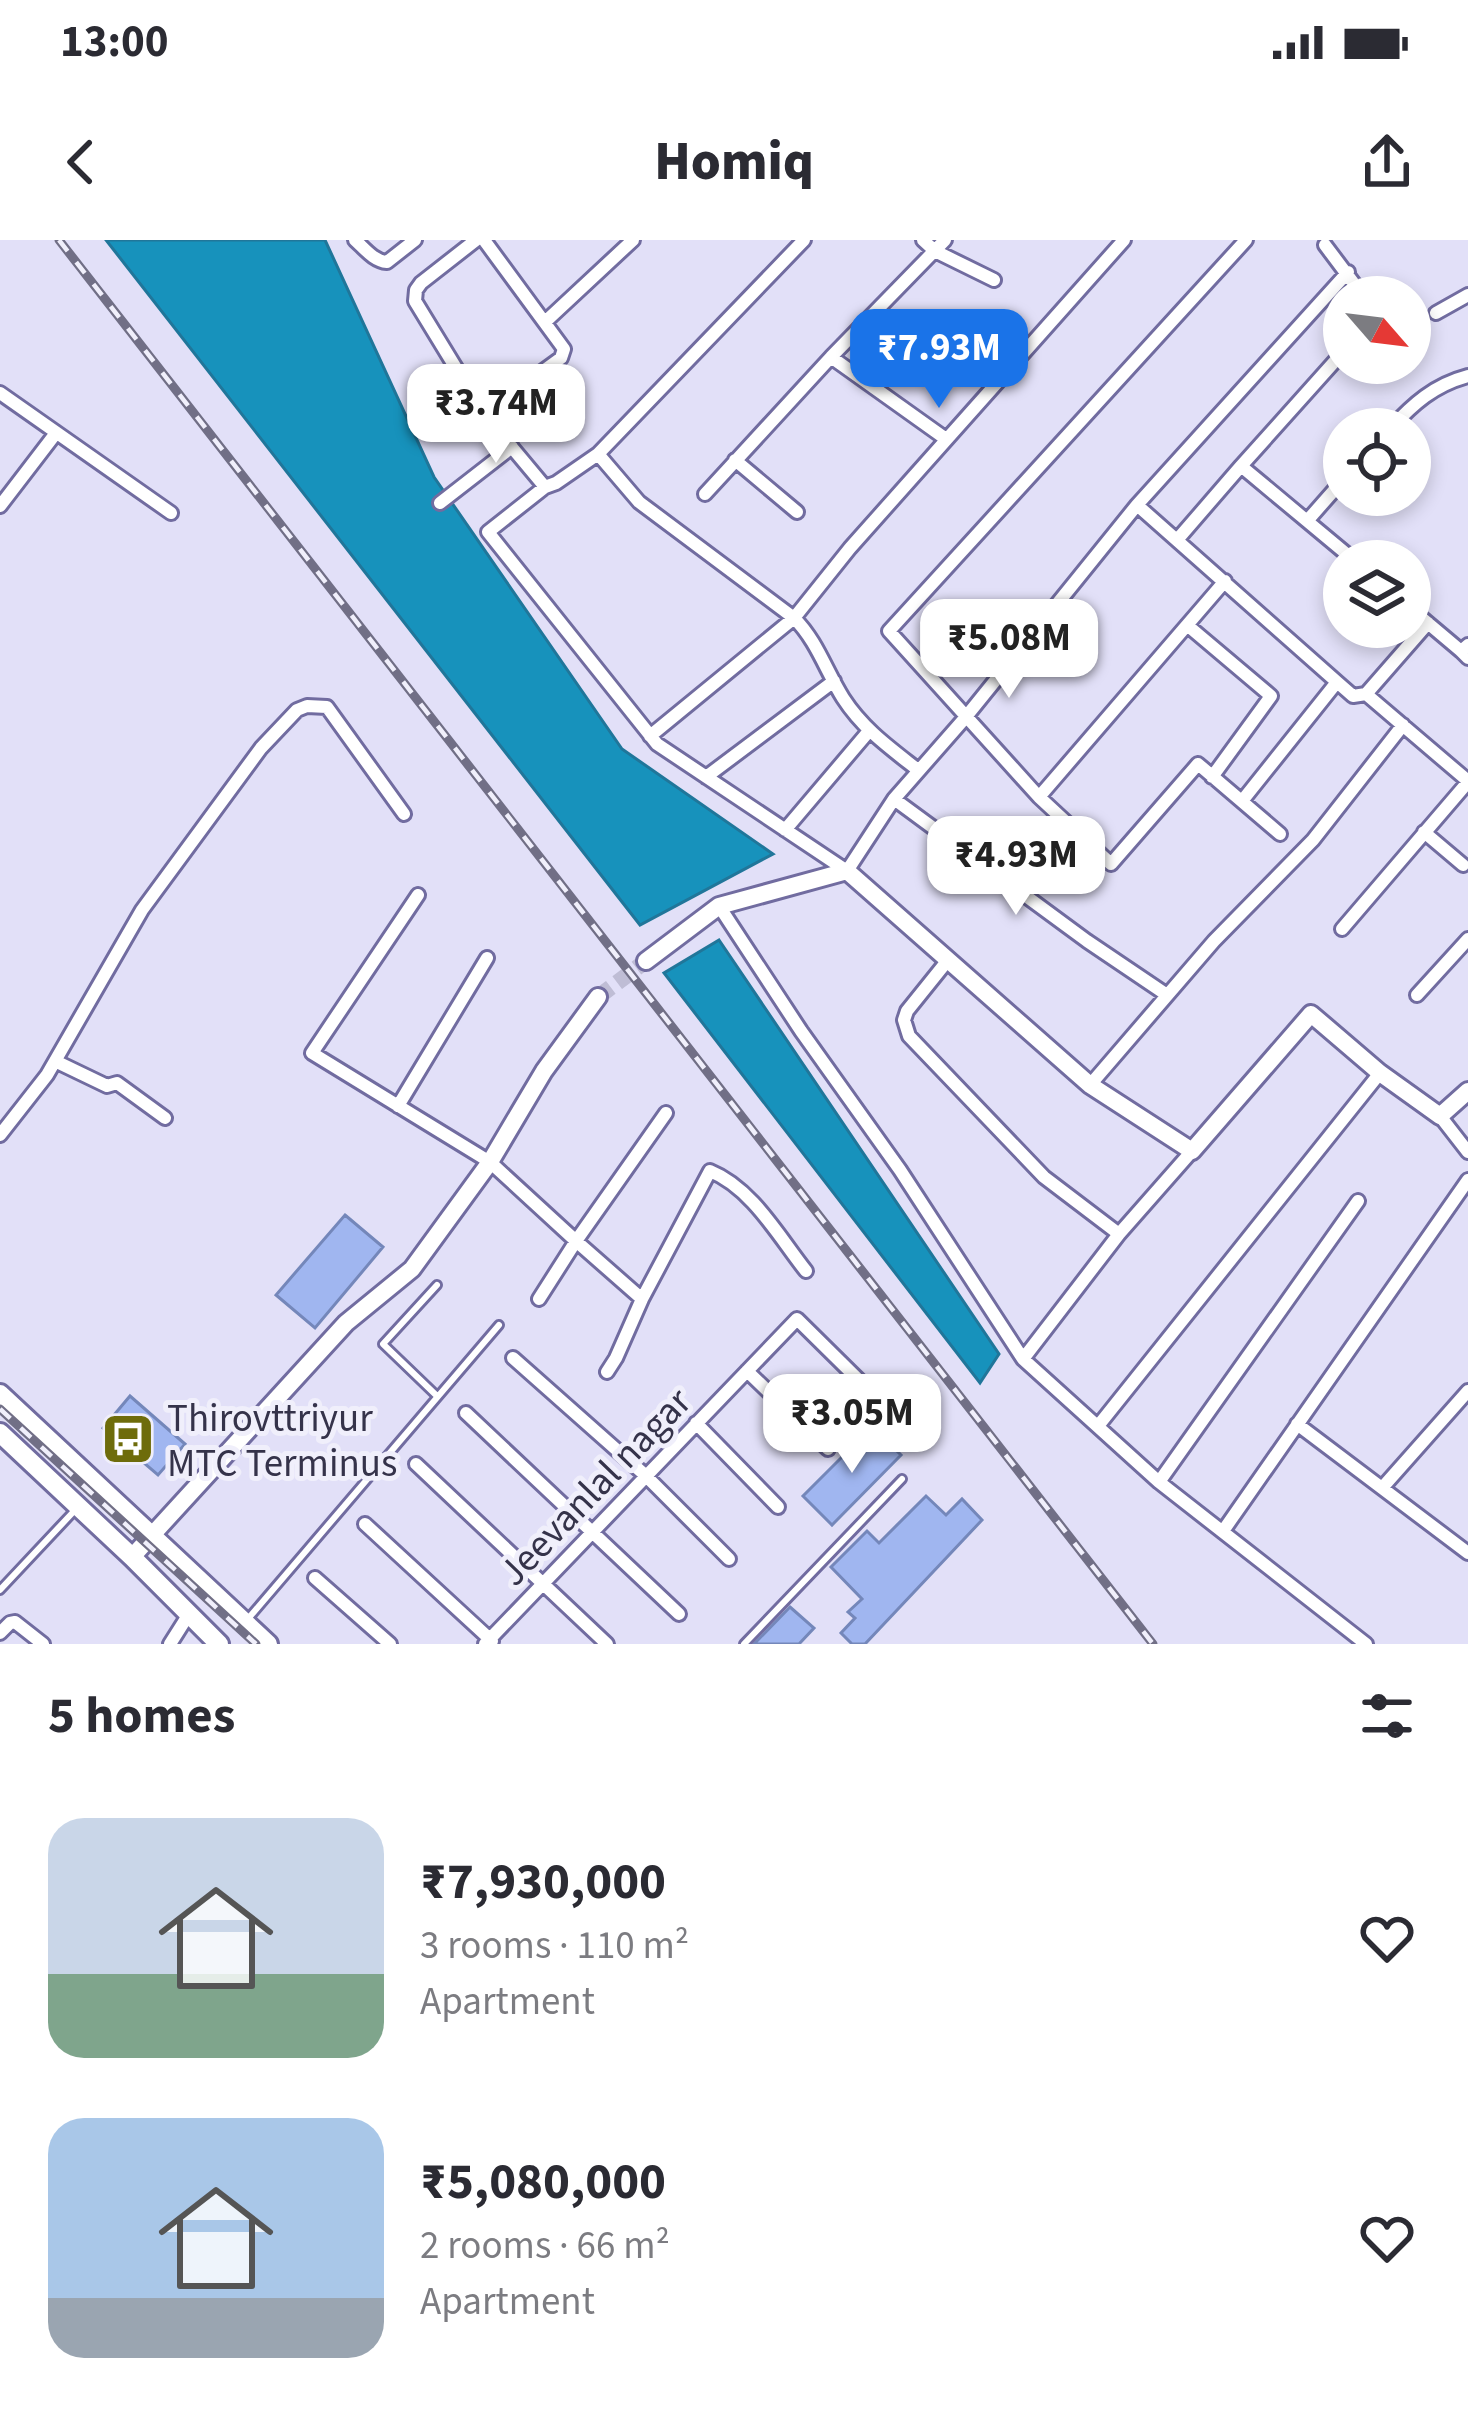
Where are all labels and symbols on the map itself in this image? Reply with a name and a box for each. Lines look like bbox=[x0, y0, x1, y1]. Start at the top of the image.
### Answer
north arrow bbox=[1323, 276, 1431, 384]
pin: ₹7.93M bbox=[841, 309, 1037, 411]
pin: ₹3.74M bbox=[398, 364, 594, 466]
pin: ₹5.08M bbox=[911, 599, 1107, 701]
pin: ₹4.93M bbox=[918, 816, 1114, 918]
pin: ₹3.05M bbox=[754, 1374, 950, 1476]
street label: Jeevanlal nagar bbox=[486, 1375, 705, 1599]
place label: Thirovttriyur MTC Terminus bbox=[167, 1391, 397, 1492]
bus stop icon: Thirovttriyur MTC Terminus bbox=[100, 1411, 156, 1467]

